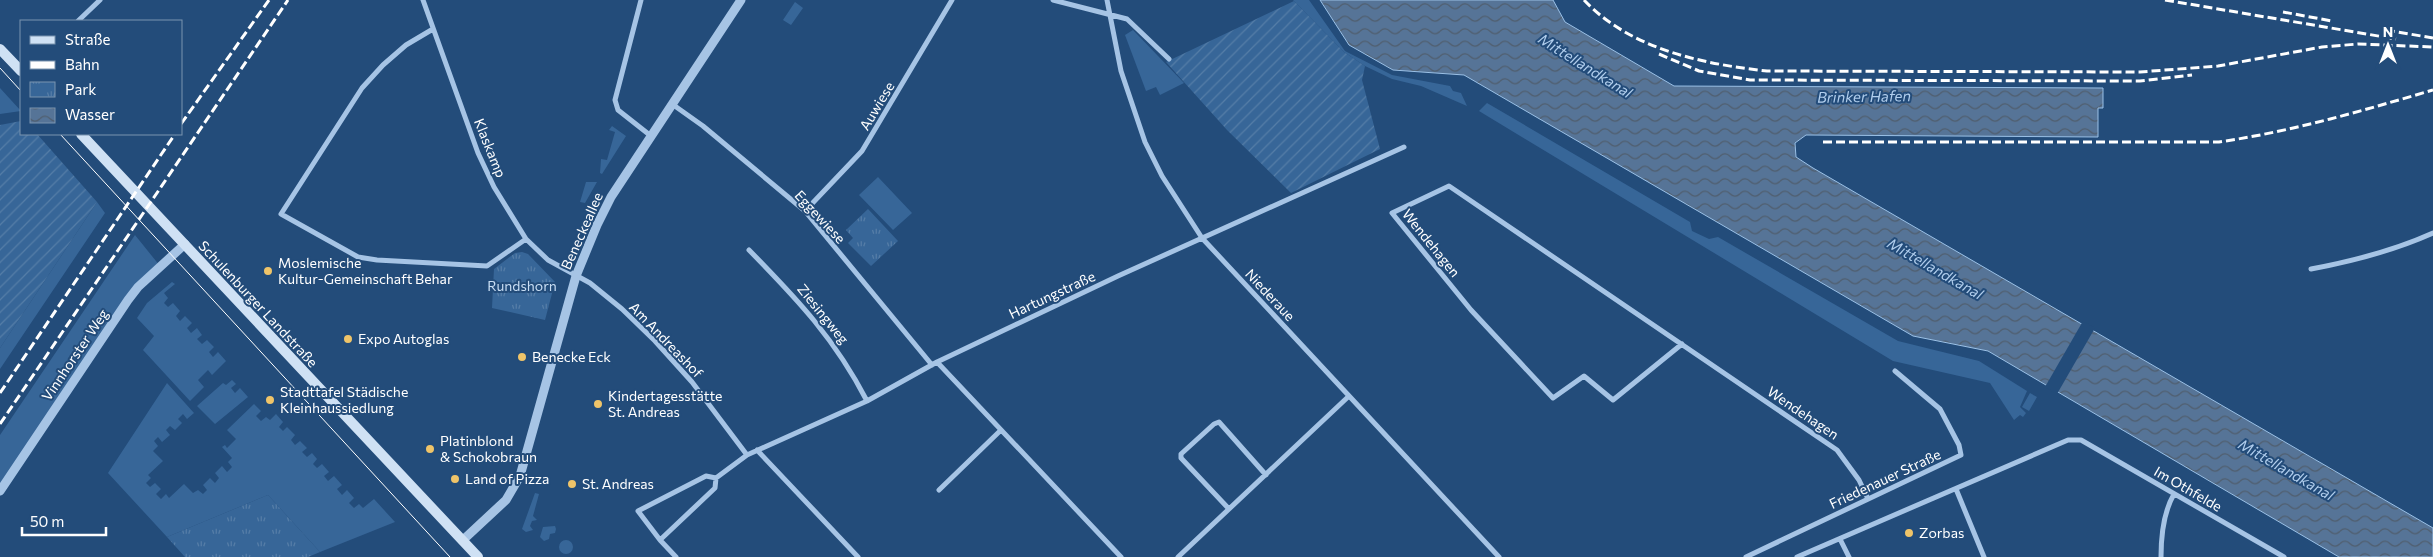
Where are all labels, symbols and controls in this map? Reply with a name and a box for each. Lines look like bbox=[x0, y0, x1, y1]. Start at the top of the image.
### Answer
legend bbox=[20, 20, 182, 135]
north arrow bbox=[2363, 20, 2413, 70]
text: N bbox=[2383, 23, 2393, 40]
water label: Mittellandkanal bbox=[1535, 29, 1637, 102]
text: Straße bbox=[65, 30, 111, 48]
text: Bahn bbox=[65, 55, 100, 73]
street label: Auwiese bbox=[856, 79, 898, 133]
text: Park bbox=[65, 80, 96, 98]
water label: Brinker Hafen bbox=[1817, 86, 1911, 106]
text: Wasser bbox=[65, 105, 115, 123]
street label: Klaskamp bbox=[471, 116, 510, 180]
street label: Eggewiese bbox=[791, 187, 849, 247]
street label: Beneckeallee bbox=[557, 190, 606, 272]
street label: Wendehagen bbox=[1399, 205, 1464, 280]
water label: Mittellandkanal bbox=[1885, 234, 1987, 303]
street label: Schulenburger Landstraße bbox=[195, 237, 321, 370]
place label: Moslemische Kultur-Gemeinschaft Behar bbox=[278, 254, 453, 287]
marker: Moslemische Kultur-Gemeinschaft Behar bbox=[262, 265, 274, 277]
street label: Niederaue bbox=[1242, 265, 1299, 324]
street label: Hartungstraße bbox=[1006, 267, 1098, 322]
park label: Rundshorn bbox=[487, 277, 557, 294]
street label: Ziesingweg bbox=[794, 280, 853, 347]
street label: Am Andreashof bbox=[626, 298, 707, 381]
street label: Vinnhorster Weg bbox=[38, 305, 112, 404]
place label: Expo Autoglas bbox=[358, 330, 449, 347]
marker: Expo Autoglas bbox=[342, 333, 354, 345]
place label: Benecke Eck bbox=[532, 348, 611, 365]
marker: Benecke Eck bbox=[516, 351, 528, 363]
place label: Stadttafel Städische Kleinhaussiedlung bbox=[280, 383, 408, 416]
street label: Wendehagen bbox=[1764, 383, 1842, 443]
place label: Kindertagesstätte St. Andreas bbox=[608, 387, 722, 420]
marker: Stadttafel Städische Kleinhaussiedlung bbox=[264, 394, 276, 406]
marker: Kindertagesstätte St. Andreas bbox=[592, 398, 604, 410]
place label: Platinblond & Schokobraun bbox=[440, 432, 537, 465]
water label: Mittellandkanal bbox=[2236, 435, 2338, 504]
marker: Platinblond & Schokobraun bbox=[424, 443, 436, 455]
street label: Friedenauer Straße bbox=[1826, 445, 1943, 512]
street label: Im Othfelde bbox=[2151, 462, 2225, 515]
place label: Land of Pizza bbox=[465, 470, 549, 487]
marker: Land of Pizza bbox=[449, 473, 461, 485]
place label: St. Andreas bbox=[582, 475, 654, 492]
marker: St. Andreas bbox=[566, 478, 578, 490]
scale bar bbox=[22, 504, 106, 536]
text: 50 m bbox=[30, 512, 64, 530]
place label: Zorbas bbox=[1919, 524, 1964, 541]
marker: Zorbas bbox=[1903, 527, 1915, 539]

